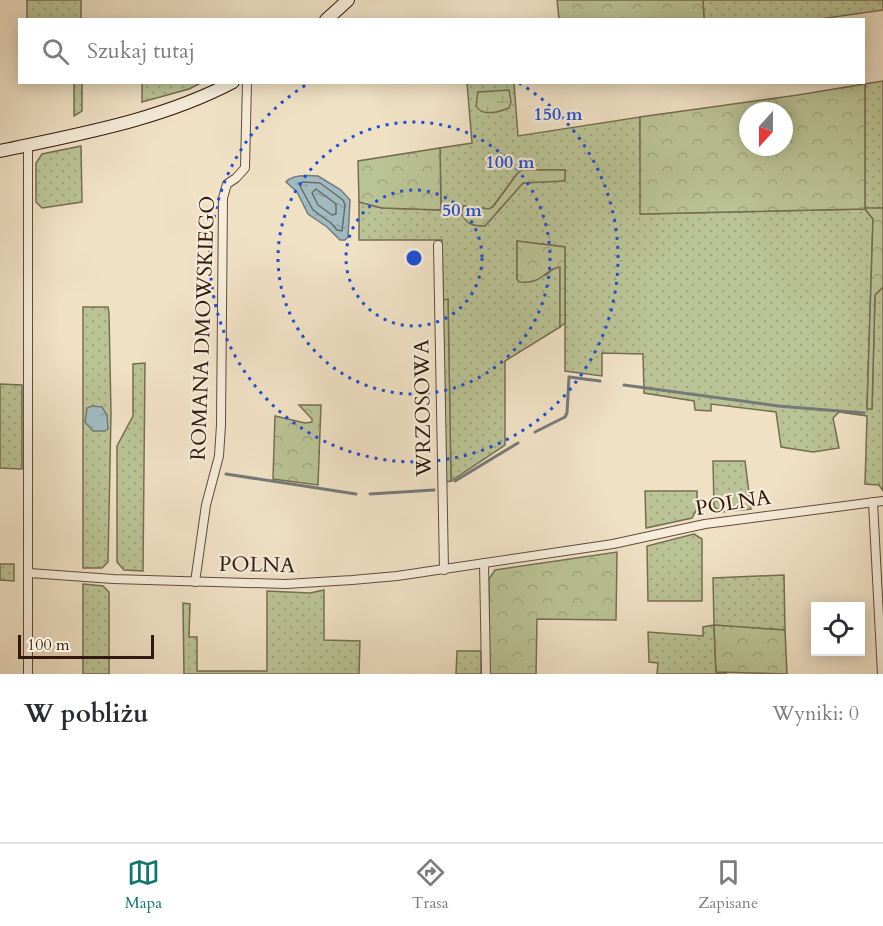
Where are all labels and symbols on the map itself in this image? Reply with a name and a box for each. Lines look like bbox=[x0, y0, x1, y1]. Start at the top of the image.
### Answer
text: 150 m bbox=[533, 102, 583, 127]
north arrow bbox=[739, 102, 793, 156]
text: 100 m bbox=[485, 150, 535, 175]
street label: ROMANA DMOWSKIEGO bbox=[184, 195, 222, 461]
text: 50 m bbox=[442, 198, 482, 223]
centre of rings bbox=[404, 248, 424, 268]
street label: WRZOSOWA bbox=[407, 339, 439, 478]
street label: POLNA bbox=[693, 483, 773, 523]
street label: POLNA bbox=[219, 550, 295, 580]
scale bar bbox=[18, 632, 154, 660]

